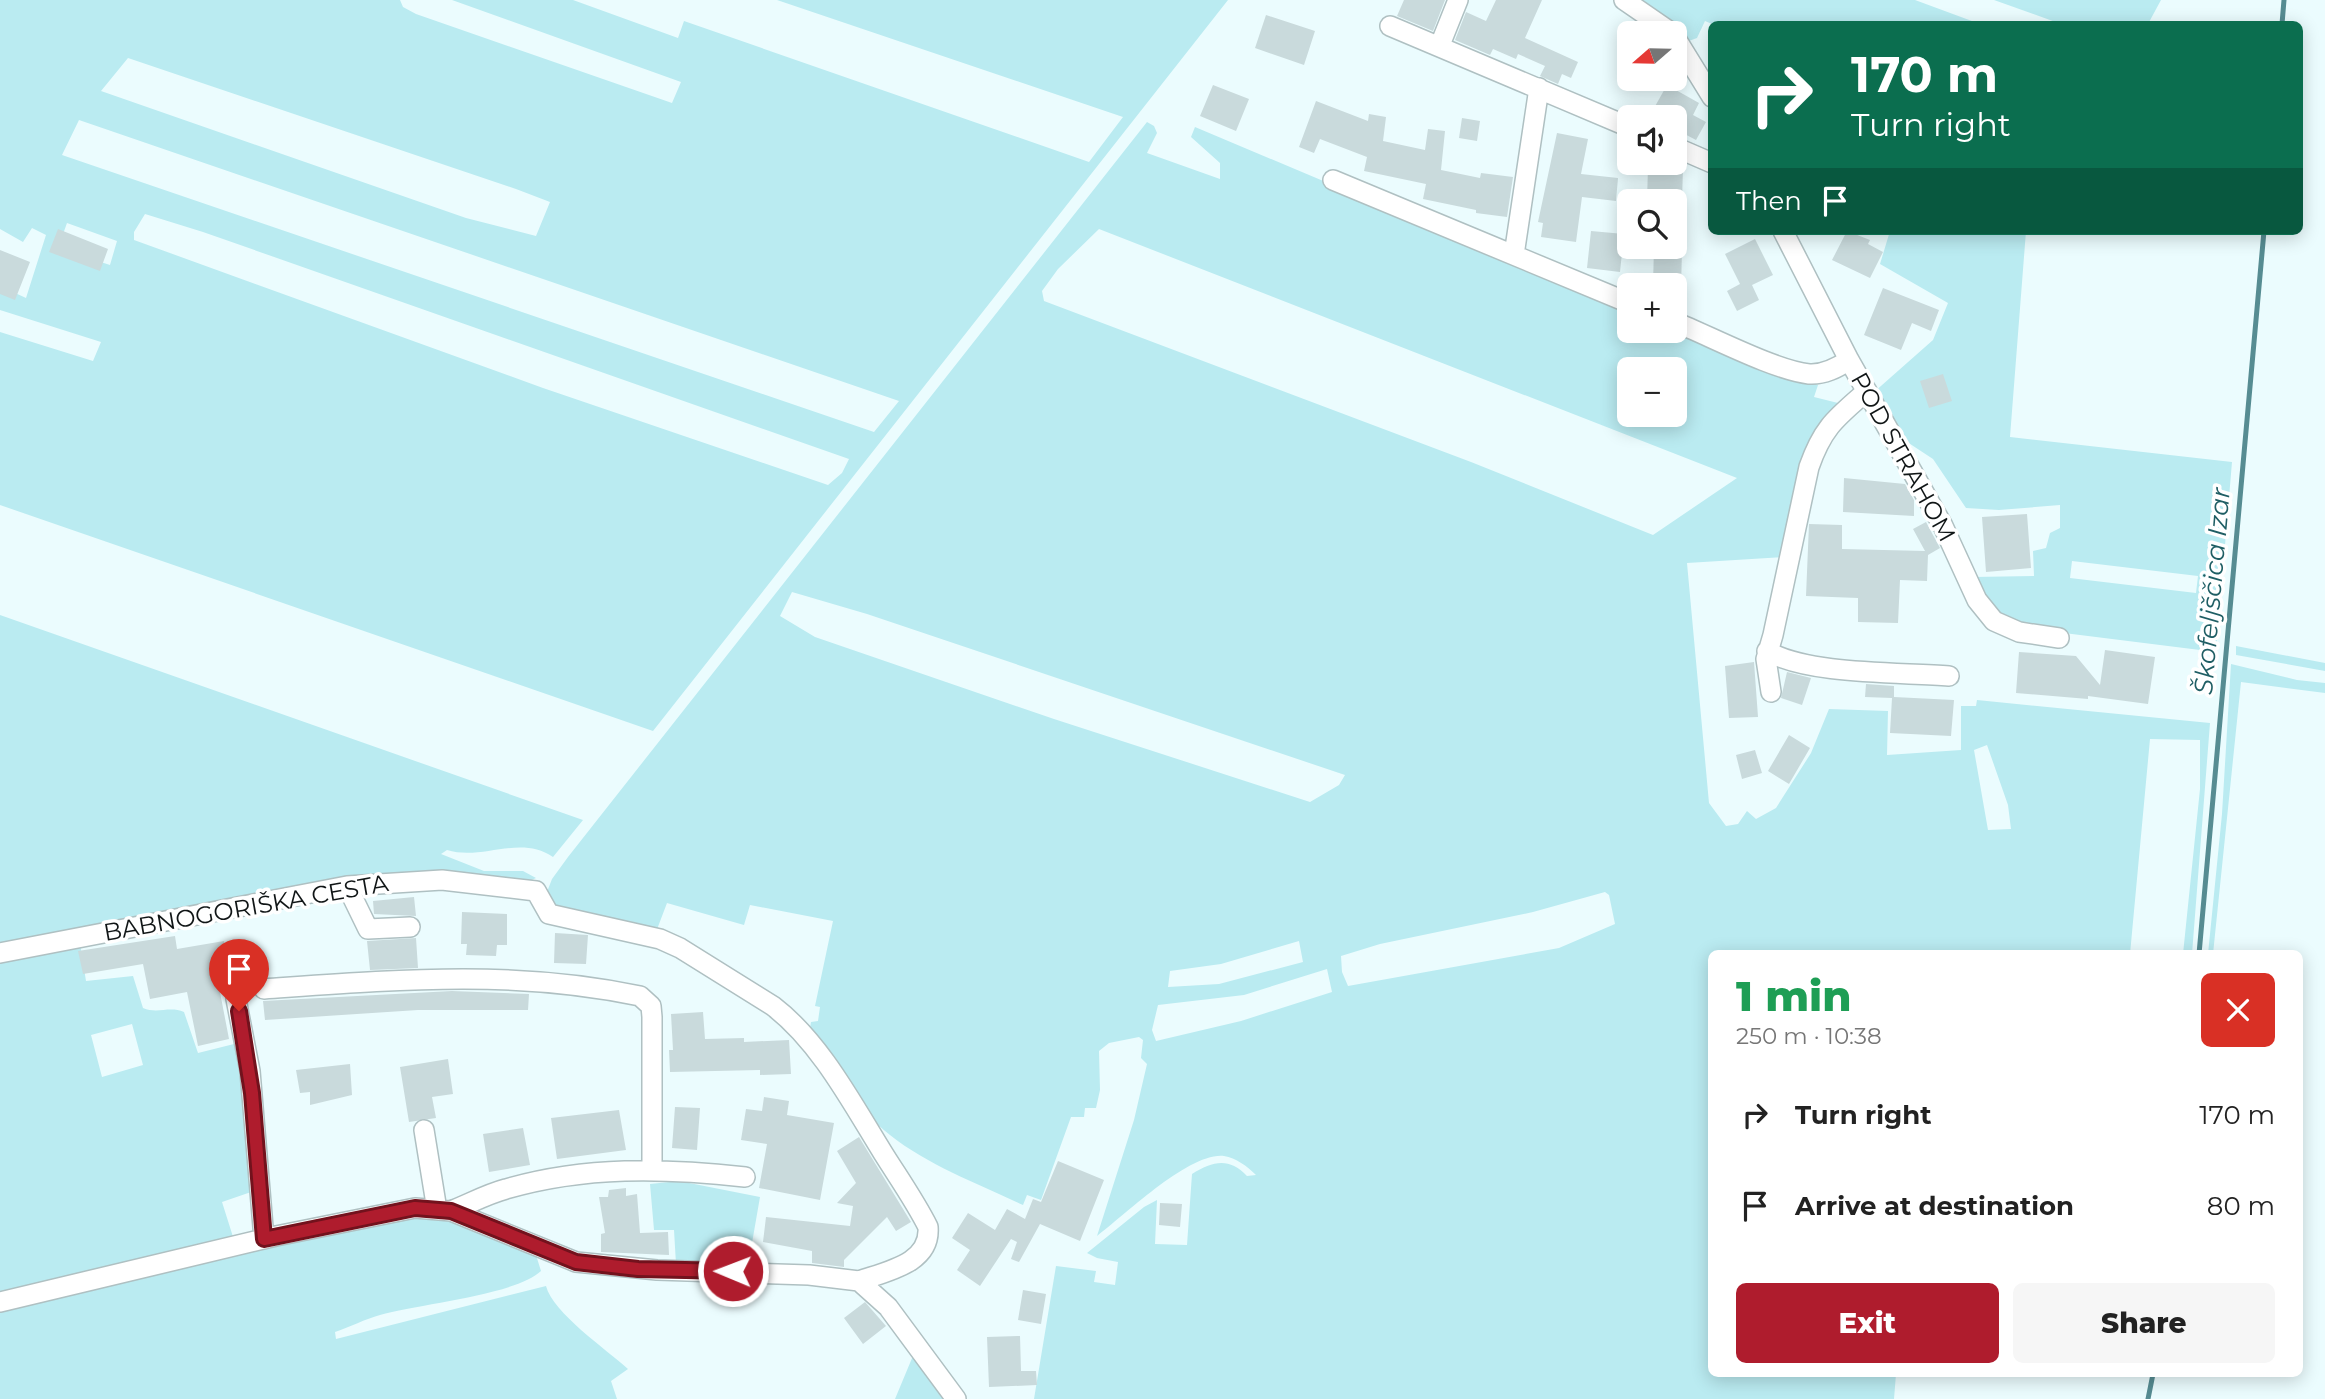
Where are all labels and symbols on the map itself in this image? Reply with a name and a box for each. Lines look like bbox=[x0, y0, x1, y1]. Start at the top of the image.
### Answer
north arrow bbox=[1617, 21, 1687, 91]
street label: POD STRAHOM bbox=[1845, 367, 1962, 546]
water label: Škofeljščica Izar bbox=[2187, 486, 2237, 696]
street label: BABNOGORIŠKA CESTA bbox=[101, 868, 391, 947]
pin bbox=[209, 939, 269, 1011]
position arrow bbox=[696, 1234, 770, 1308]

